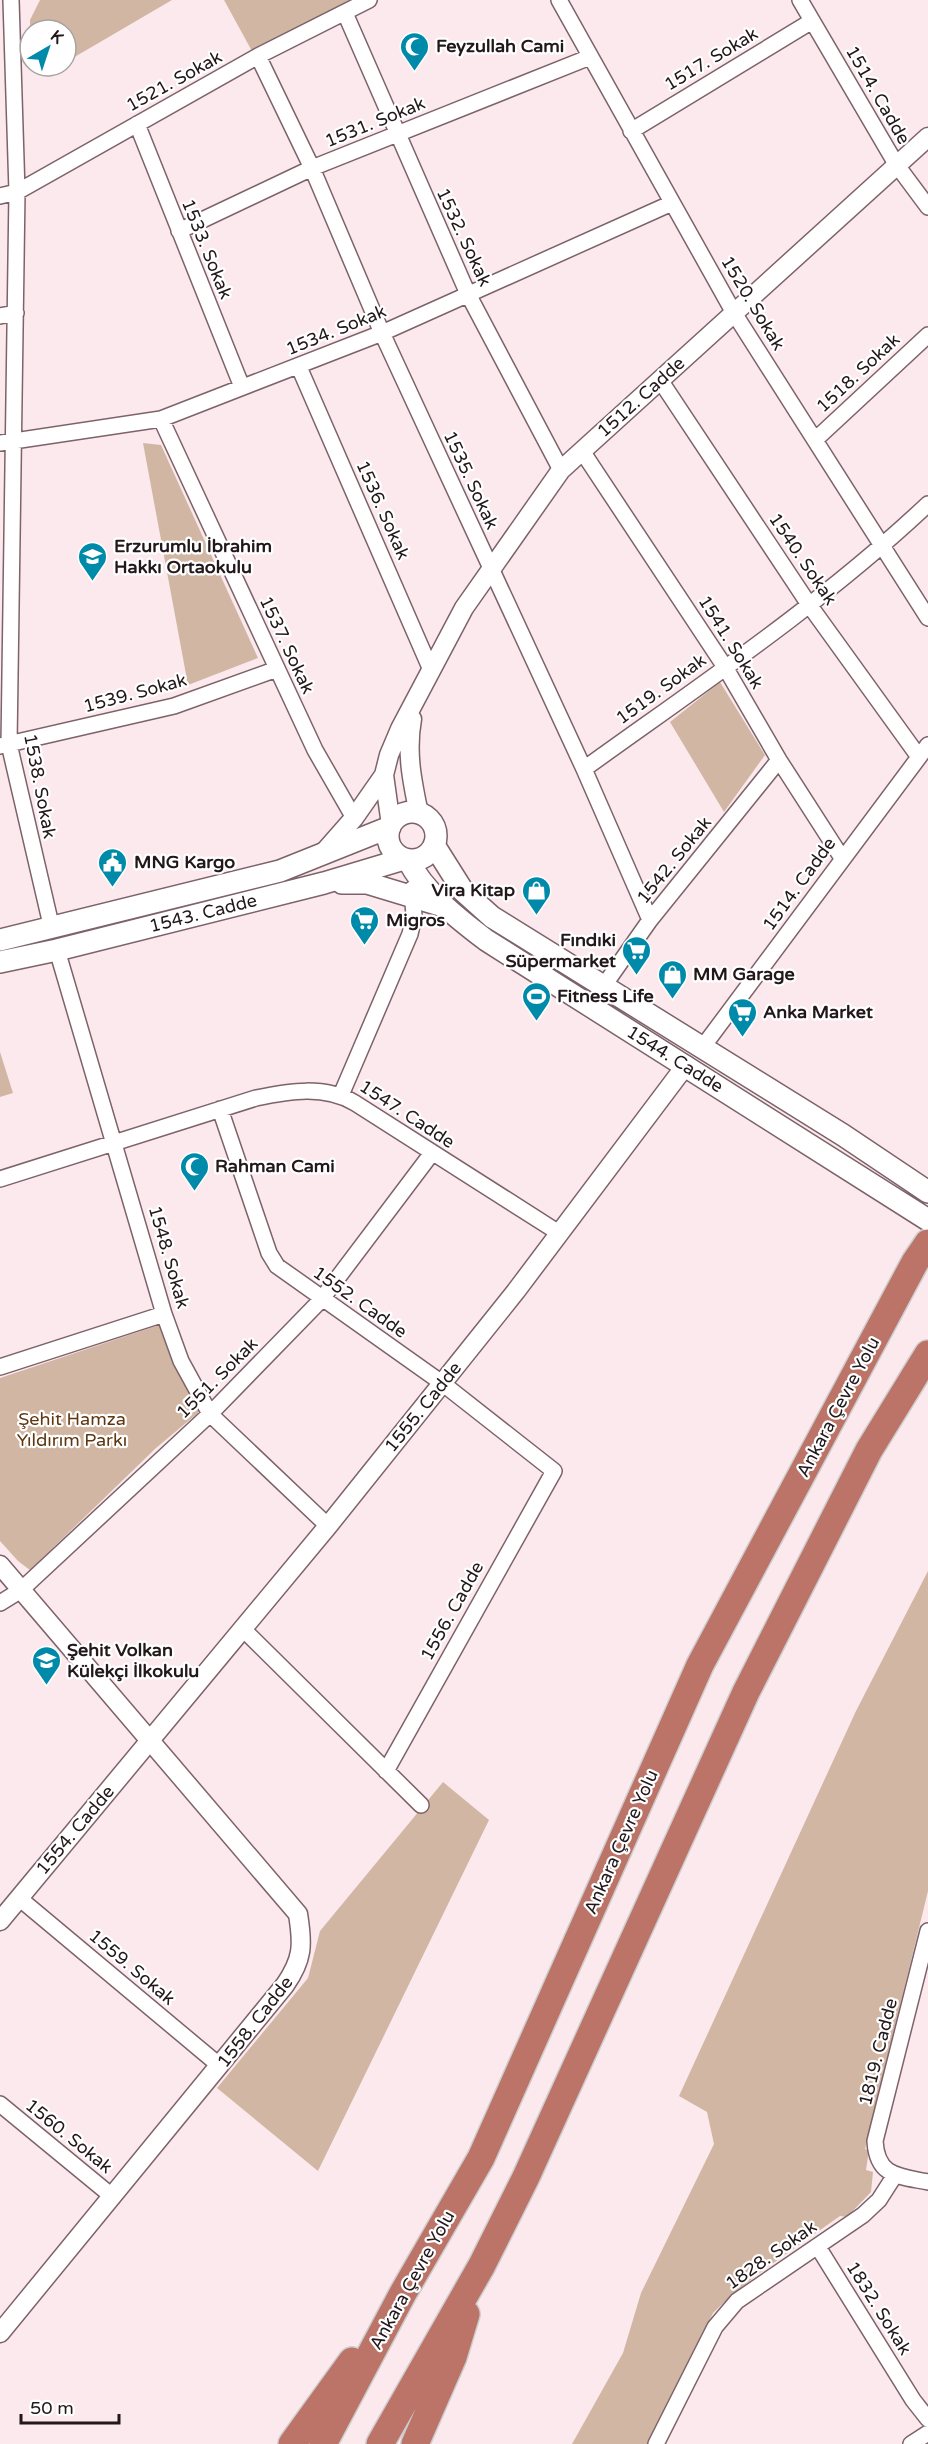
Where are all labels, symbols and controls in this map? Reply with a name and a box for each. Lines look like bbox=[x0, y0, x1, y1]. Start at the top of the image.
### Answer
north arrow bbox=[18, 18, 78, 78]
street label: 1517. Sokak bbox=[660, 22, 762, 96]
text: K bbox=[46, 26, 67, 48]
mosque icon: Feyzullah Cami bbox=[399, 30, 431, 72]
place label: Feyzullah Cami bbox=[436, 35, 564, 57]
street label: 1514. Cadde bbox=[841, 42, 915, 148]
street label: 1521. Sokak bbox=[122, 46, 226, 116]
street label: 1531. Sokak bbox=[322, 92, 429, 152]
street label: 1532. Sokak bbox=[432, 184, 496, 290]
street label: 1533. Sokak bbox=[177, 196, 237, 303]
street label: 1520. Sokak bbox=[716, 252, 790, 354]
street label: 1534. Sokak bbox=[283, 300, 390, 360]
street label: 1518. Sokak bbox=[812, 329, 904, 417]
street label: 1512. Cadde bbox=[593, 352, 689, 442]
street label: 1535. Sokak bbox=[439, 427, 503, 533]
street label: 1536. Sokak bbox=[351, 457, 415, 563]
street label: 1540. Sokak bbox=[764, 509, 842, 609]
place label: Erzurumlu İbrahim Hakkı Ortaokulu bbox=[114, 535, 272, 578]
school or university icon: Erzurumlu İbrahim Hakkı Ortaokulu bbox=[77, 540, 109, 582]
street label: 1541. Sokak bbox=[694, 591, 769, 693]
street label: 1537. Sokak bbox=[255, 593, 319, 698]
street label: 1519. Sokak bbox=[612, 649, 711, 729]
street label: 1539. Sokak bbox=[81, 669, 189, 717]
street label: 1538. Sokak bbox=[19, 732, 61, 840]
street label: 1542. Sokak bbox=[632, 812, 716, 908]
street label: 1514. Cadde bbox=[758, 833, 840, 935]
public building icon: MNG Kargo bbox=[97, 846, 129, 888]
place label: MNG Kargo bbox=[134, 851, 235, 873]
shop icon: Vira Kitap bbox=[520, 874, 552, 916]
place label: Vira Kitap bbox=[432, 879, 515, 901]
street label: 1543. Cadde bbox=[147, 889, 259, 937]
supermarket icon: Migros bbox=[349, 904, 381, 946]
place label: Migros bbox=[386, 909, 446, 931]
place label: Fındıki Süpermarket bbox=[505, 929, 616, 972]
supermarket icon: Fındıki Süpermarket bbox=[621, 934, 653, 976]
shop icon: MM Garage bbox=[656, 958, 688, 1000]
place label: MM Garage bbox=[693, 963, 795, 985]
sports icon: Fitness Life bbox=[520, 980, 552, 1022]
place label: Fitness Life bbox=[557, 985, 654, 1007]
supermarket icon: Anka Market bbox=[726, 996, 758, 1038]
place label: Anka Market bbox=[763, 1001, 873, 1023]
street label: 1544. Cadde bbox=[622, 1020, 728, 1098]
street label: 1547. Cadde bbox=[355, 1075, 459, 1153]
mosque icon: Rahman Cami bbox=[178, 1150, 210, 1192]
place label: Rahman Cami bbox=[215, 1155, 335, 1177]
street label: 1548. Sokak bbox=[144, 1203, 194, 1311]
street label: 1552. Cadde bbox=[309, 1261, 411, 1343]
street label: 1551. Sokak bbox=[172, 1333, 262, 1423]
street label: Ankara Çevre Yolu bbox=[792, 1333, 884, 1481]
street label: 1555. Cadde bbox=[380, 1357, 466, 1457]
park label: Şehit Hamza Yıldırım Parkı bbox=[17, 1408, 127, 1451]
street label: 1556. Cadde bbox=[416, 1558, 488, 1664]
place label: Şehit Volkan Külekçi İlkokulu bbox=[67, 1639, 199, 1682]
school or university icon: Şehit Volkan Külekçi İlkokulu bbox=[30, 1644, 62, 1686]
street label: Ankara Çevre Yolu bbox=[579, 1766, 663, 1918]
street label: 1554. Cadde bbox=[31, 1781, 119, 1879]
street label: 1559. Sokak bbox=[84, 1924, 180, 2010]
street label: 1558. Cadde bbox=[212, 1972, 298, 2072]
street label: 1819. Cadde bbox=[854, 1996, 902, 2108]
street label: 1560. Sokak bbox=[21, 2094, 117, 2178]
street label: Ankara Çevre Yolu bbox=[365, 2207, 459, 2353]
street label: 1828. Sokak bbox=[721, 2215, 821, 2294]
street label: 1832. Sokak bbox=[842, 2257, 917, 2359]
scale bar bbox=[21, 2387, 118, 2425]
text: 50 m bbox=[30, 2397, 74, 2419]

